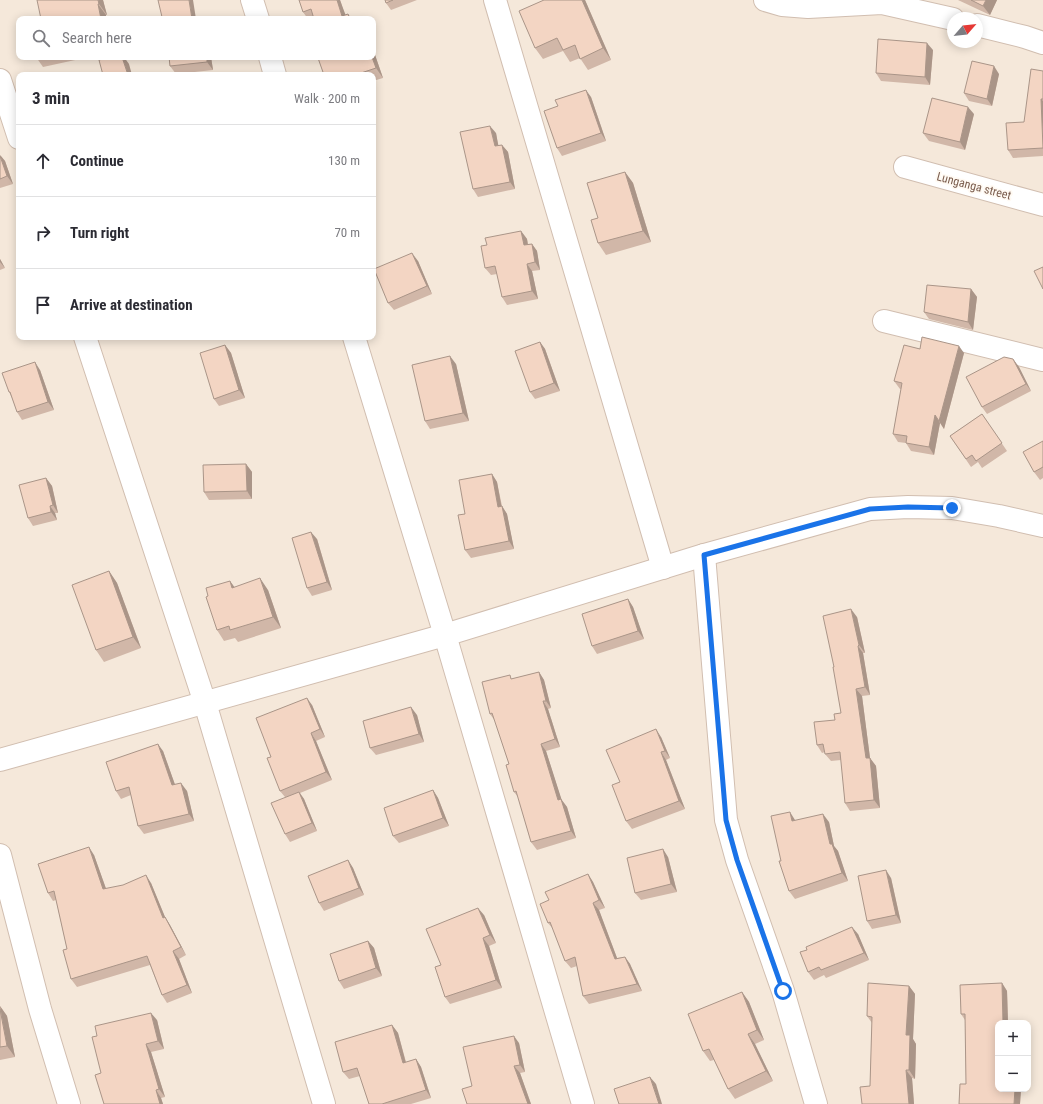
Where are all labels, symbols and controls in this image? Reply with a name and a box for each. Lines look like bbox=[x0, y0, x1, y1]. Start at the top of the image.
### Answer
north arrow bbox=[947, 12, 983, 48]
search box bbox=[16, 16, 376, 60]
icon: search bbox=[30, 27, 52, 49]
text: Search here bbox=[62, 29, 132, 47]
text: 3 min bbox=[32, 88, 70, 108]
text: Walk · 200 m bbox=[294, 91, 360, 106]
icon: ahead bbox=[32, 150, 54, 172]
text: Continue bbox=[70, 152, 124, 170]
text: 130 m bbox=[328, 153, 360, 168]
street label: Lunganga street bbox=[935, 169, 1013, 203]
icon: right bbox=[32, 222, 54, 244]
text: Turn right bbox=[70, 224, 129, 242]
text: 70 m bbox=[334, 225, 360, 240]
icon: arrive bbox=[32, 294, 54, 316]
text: Arrive at destination bbox=[70, 296, 193, 314]
route end bbox=[943, 499, 961, 517]
route start bbox=[774, 982, 792, 1000]
map controls bbox=[995, 1020, 1031, 1092]
button: + bbox=[995, 1020, 1031, 1056]
button: − bbox=[995, 1056, 1031, 1092]

